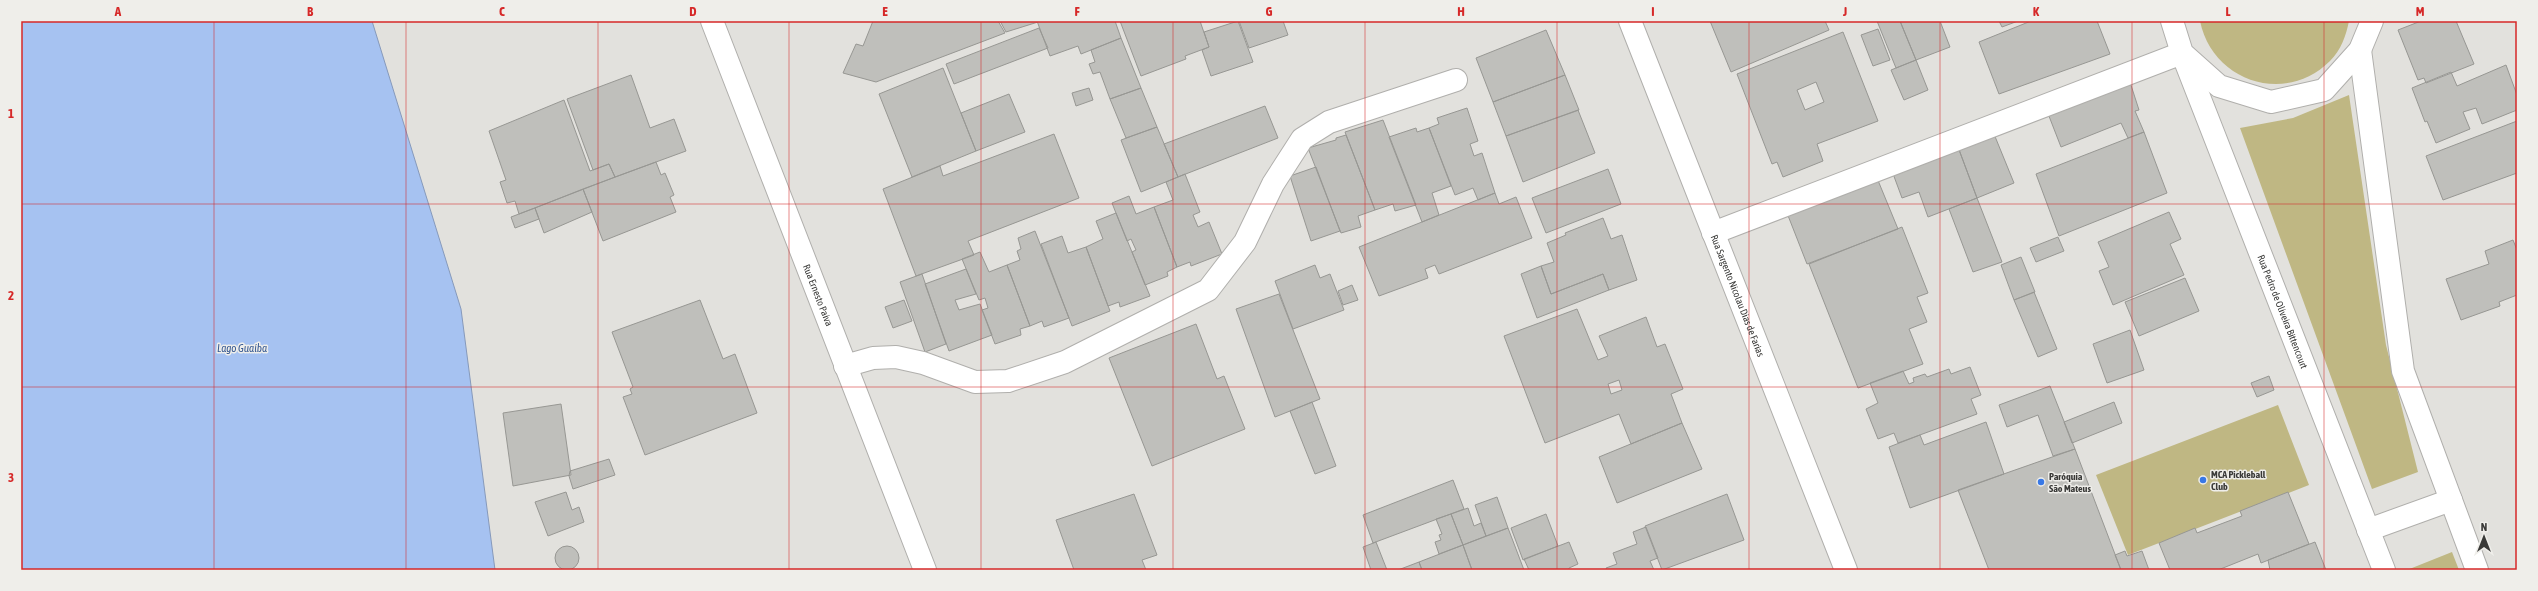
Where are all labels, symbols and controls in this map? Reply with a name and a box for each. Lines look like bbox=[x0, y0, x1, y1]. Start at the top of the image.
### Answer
text: A bbox=[114, 4, 122, 19]
text: B bbox=[307, 4, 314, 19]
text: C bbox=[499, 4, 505, 19]
text: D bbox=[689, 4, 697, 19]
text: E bbox=[882, 4, 888, 19]
text: F bbox=[1074, 4, 1080, 19]
text: G bbox=[1266, 4, 1273, 19]
text: H bbox=[1457, 4, 1465, 19]
text: I bbox=[1651, 4, 1655, 19]
text: J bbox=[1842, 4, 1847, 19]
text: K bbox=[2033, 4, 2040, 19]
text: L bbox=[2225, 4, 2231, 19]
text: M bbox=[2416, 4, 2425, 19]
text: 1 bbox=[8, 106, 14, 121]
street label: Rua Sargento Nicolau Dias de Farias bbox=[1709, 233, 1767, 359]
street label: Rua Pedro de Oliveira Bittencourt bbox=[2255, 253, 2310, 370]
street label: Rua Ernesto Paiva bbox=[801, 263, 835, 328]
text: 2 bbox=[8, 288, 14, 303]
water label: Lago Guaíba bbox=[217, 342, 267, 354]
place label: MCA Pickleball Club bbox=[2211, 469, 2266, 492]
text: 3 bbox=[8, 470, 14, 485]
place label: Paróquia São Mateus bbox=[2049, 471, 2091, 494]
marker: MCA Pickleball Club bbox=[2198, 475, 2208, 485]
marker: Paróquia São Mateus bbox=[2036, 477, 2046, 487]
north arrow bbox=[2464, 517, 2504, 557]
text: N bbox=[2481, 521, 2487, 533]

